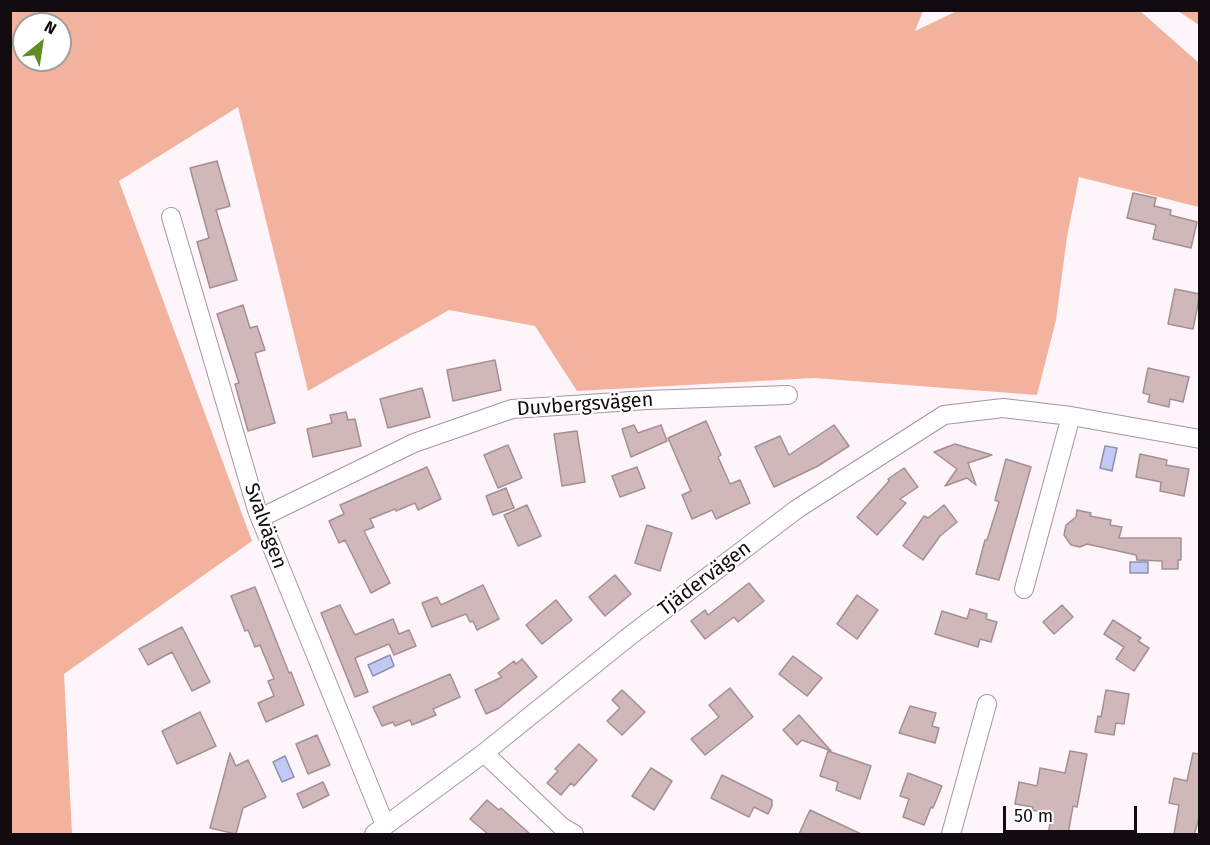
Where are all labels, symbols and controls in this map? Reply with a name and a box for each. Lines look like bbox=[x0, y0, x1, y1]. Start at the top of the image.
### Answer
north arrow bbox=[12, 12, 72, 72]
text: N bbox=[41, 17, 60, 39]
street label: Duvbergsvägen bbox=[516, 388, 654, 422]
street label: Svalvägen bbox=[238, 480, 292, 572]
street label: Tjädervägen bbox=[654, 536, 756, 622]
scale bar bbox=[1006, 794, 1140, 832]
text: 50 m bbox=[1014, 805, 1053, 827]

